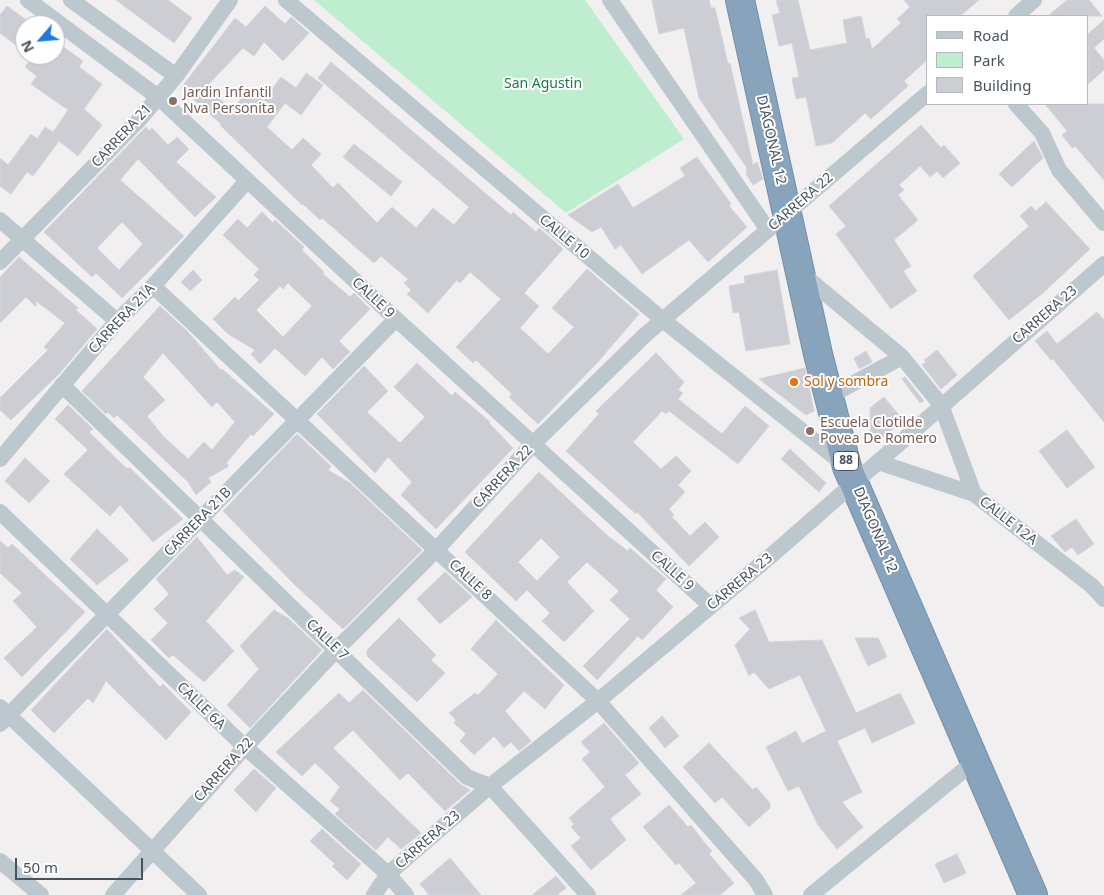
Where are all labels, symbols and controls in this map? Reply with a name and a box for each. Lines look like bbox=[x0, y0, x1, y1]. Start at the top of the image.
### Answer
north arrow bbox=[15, 15, 65, 65]
legend bbox=[926, 15, 1089, 105]
text: Road bbox=[973, 25, 1009, 45]
text: N bbox=[16, 37, 38, 56]
text: Park bbox=[973, 50, 1005, 70]
text: Building bbox=[973, 75, 1031, 95]
park label: San Agustin bbox=[504, 76, 582, 92]
place label: Jardin Infantil Nva Personita bbox=[183, 85, 275, 118]
street label: DIAGONAL 12 bbox=[753, 94, 789, 186]
marker: Jardin Infantil Nva Personita bbox=[167, 95, 179, 107]
street label: CARRERA 21 bbox=[88, 101, 156, 171]
street label: CARRERA 22 bbox=[765, 169, 837, 235]
street label: CALLE 10 bbox=[536, 211, 592, 263]
street label: CALLE 9 bbox=[348, 274, 398, 322]
street label: CARRERA 21A bbox=[85, 281, 159, 357]
street label: CARRERA 23 bbox=[1009, 282, 1081, 348]
place label: Sol y sombra bbox=[804, 374, 888, 390]
marker: Sol y sombra bbox=[788, 376, 800, 388]
place label: Escuela Clotilde Povea De Romero bbox=[820, 415, 937, 448]
marker: Escuela Clotilde Povea De Romero bbox=[804, 425, 816, 437]
street label: CARRERA 22 bbox=[469, 442, 537, 512]
road number: 88 bbox=[834, 452, 858, 471]
street label: CARRERA 21B bbox=[161, 484, 235, 560]
street label: DIAGONAL 12 bbox=[849, 485, 901, 575]
street label: CALLE 12A bbox=[976, 493, 1040, 549]
street label: CALLE 9 bbox=[647, 547, 697, 595]
street label: CARRERA 23 bbox=[704, 550, 776, 614]
street label: CALLE 8 bbox=[445, 556, 495, 604]
street label: CALLE 7 bbox=[302, 616, 352, 664]
street label: CALLE 6A bbox=[173, 679, 229, 733]
street label: CARRERA 22 bbox=[191, 735, 257, 805]
street label: CARRERA 23 bbox=[392, 807, 464, 873]
scale bar bbox=[18, 848, 145, 880]
text: 50 m bbox=[23, 857, 58, 877]

